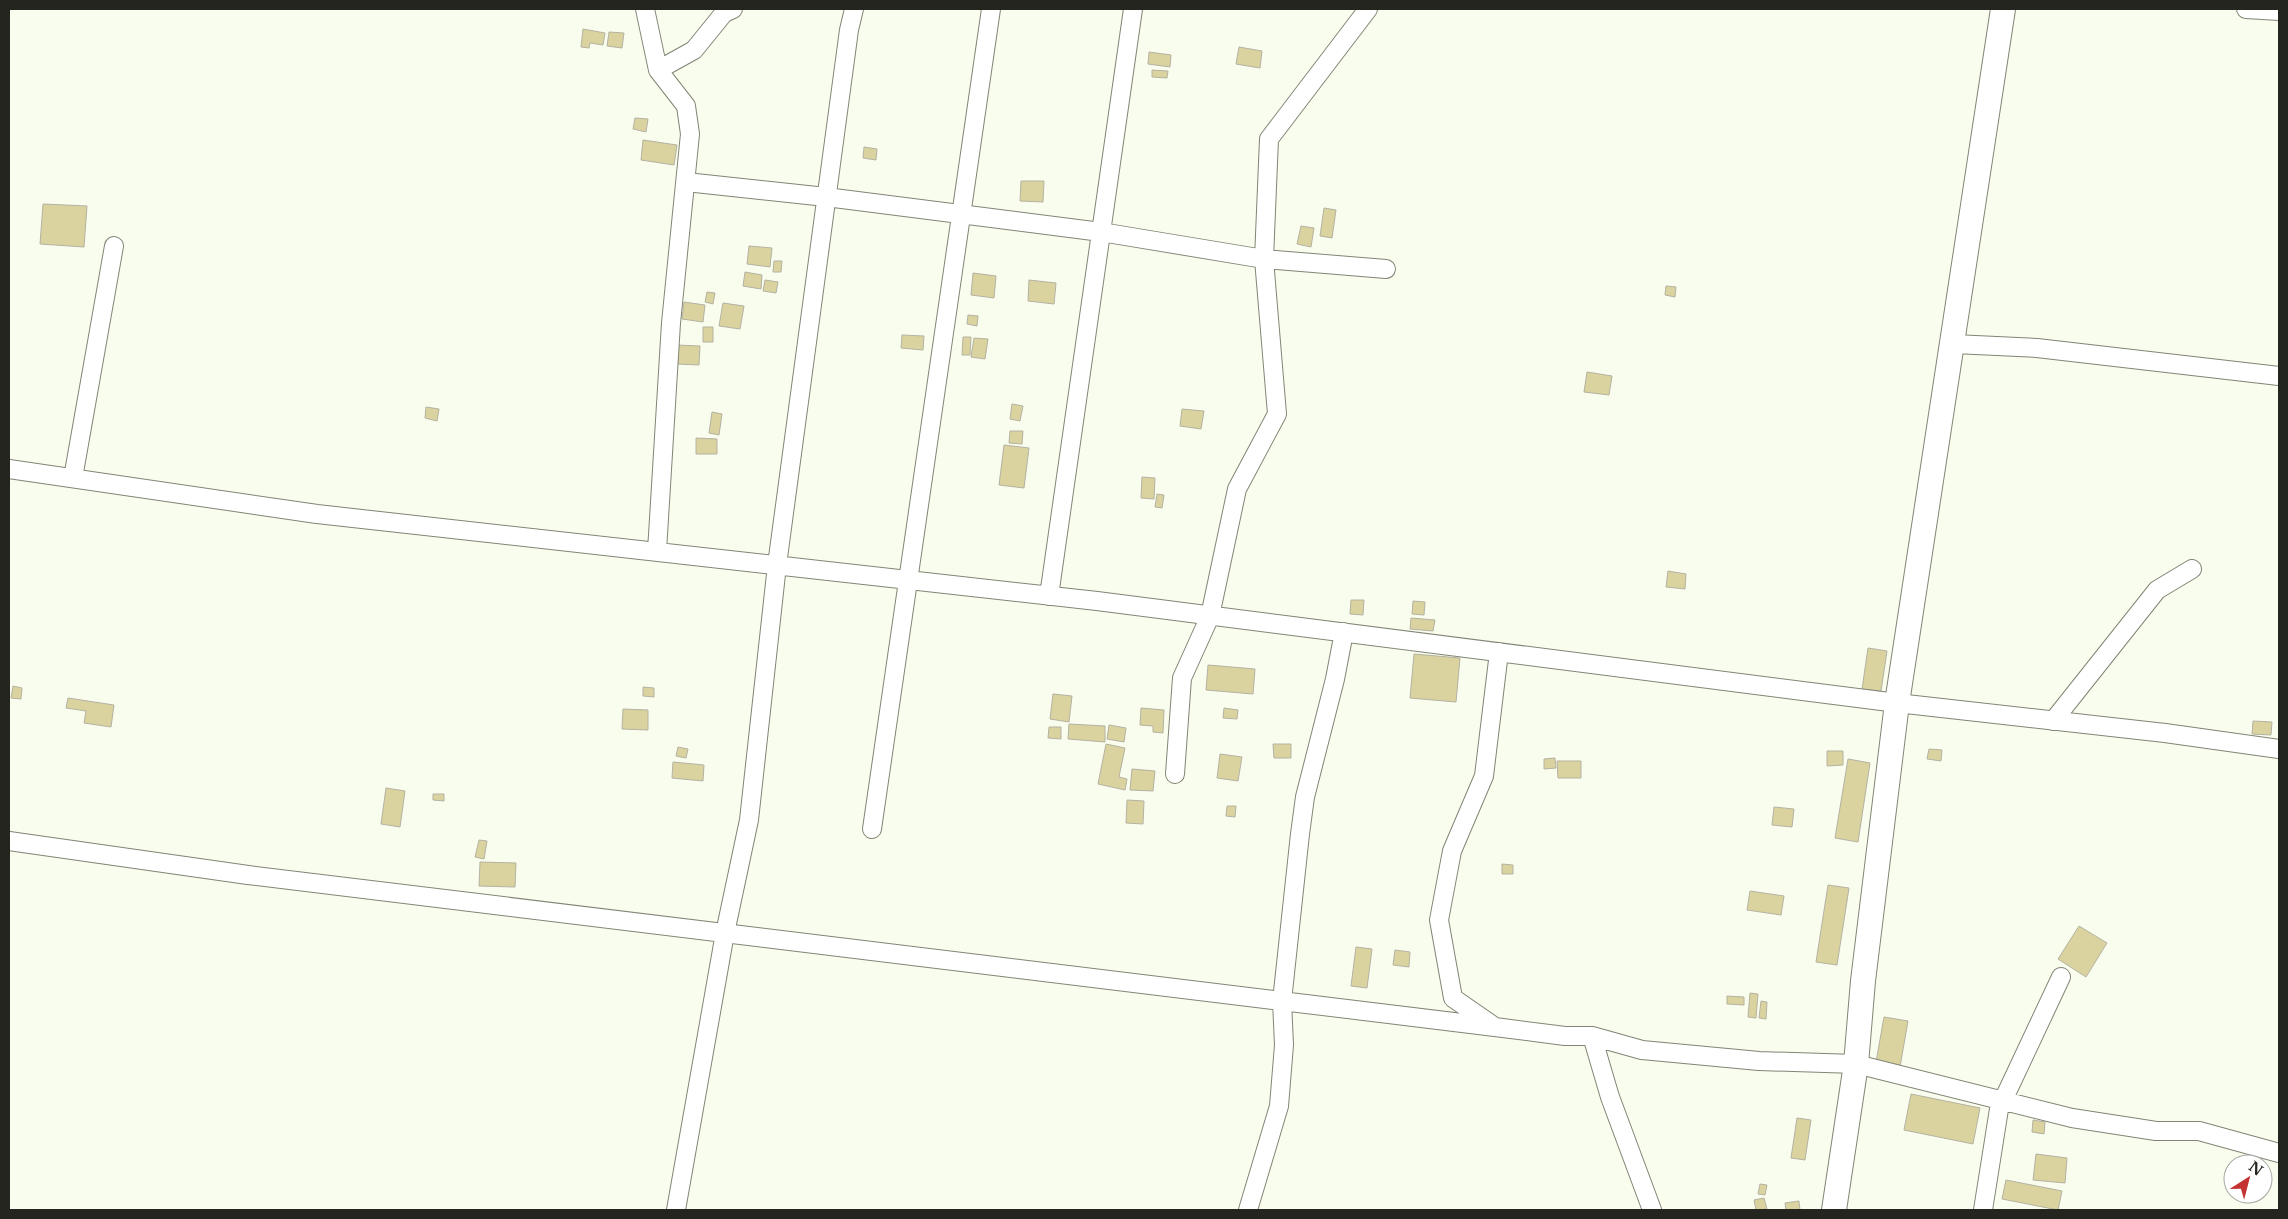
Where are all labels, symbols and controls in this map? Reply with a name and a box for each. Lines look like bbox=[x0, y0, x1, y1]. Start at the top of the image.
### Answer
north arrow bbox=[2223, 1154, 2273, 1204]
text: N bbox=[2245, 1157, 2266, 1180]

